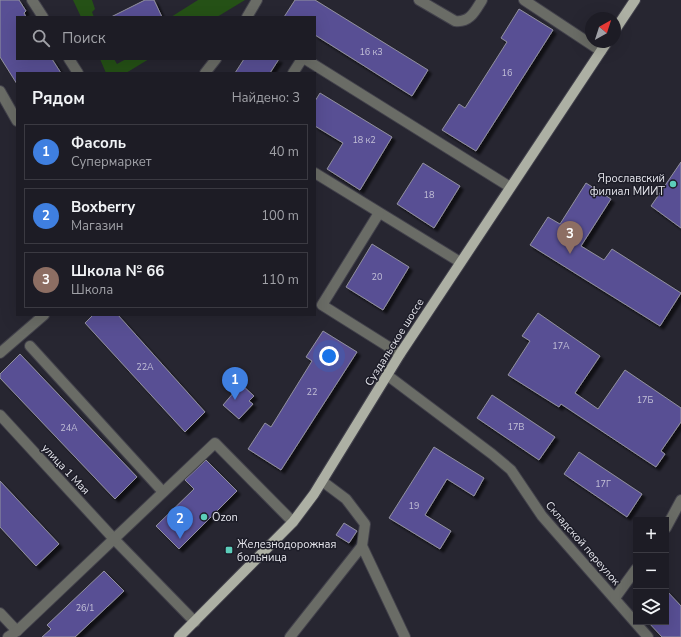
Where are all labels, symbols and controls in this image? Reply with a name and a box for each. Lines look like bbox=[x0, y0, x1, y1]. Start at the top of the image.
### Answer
north arrow bbox=[585, 12, 621, 48]
search box bbox=[16, 16, 316, 60]
icon: search bbox=[30, 27, 52, 49]
text: Поиск bbox=[62, 28, 106, 48]
house number: 16 к3 bbox=[359, 46, 383, 58]
house number: 16 bbox=[502, 67, 512, 79]
text: Рядом bbox=[32, 87, 85, 110]
text: Найдено: 3 bbox=[232, 89, 300, 107]
text: Фасоль bbox=[71, 133, 126, 153]
house number: 18 к2 bbox=[352, 134, 376, 146]
text: 1 bbox=[42, 143, 50, 161]
text: 40 m bbox=[269, 143, 299, 161]
text: Супермаркет bbox=[71, 153, 152, 171]
place label: Ярославский филиал МИИТ bbox=[590, 171, 665, 199]
marker: Ярославский филиал МИИТ bbox=[668, 179, 678, 189]
house number: 18 bbox=[424, 189, 434, 201]
text: Boxberry bbox=[71, 197, 135, 217]
text: 2 bbox=[42, 207, 50, 225]
text: 100 m bbox=[261, 207, 299, 225]
text: Магазин bbox=[71, 217, 123, 235]
pin: 3 bbox=[557, 221, 583, 254]
text: Школа № 66 bbox=[71, 261, 164, 281]
text: 3 bbox=[42, 271, 50, 289]
text: 110 m bbox=[261, 271, 299, 289]
house number: 20 bbox=[372, 271, 382, 283]
text: Школа bbox=[71, 281, 113, 299]
street label: Суздальское шоссе bbox=[361, 296, 427, 389]
house number: 17А bbox=[552, 340, 570, 352]
your location bbox=[319, 346, 339, 366]
house number: 22А bbox=[136, 361, 154, 373]
pin: 1 bbox=[222, 367, 248, 400]
house number: 22 bbox=[307, 386, 317, 398]
house number: 17Б bbox=[637, 394, 653, 406]
house number: 17В bbox=[508, 421, 524, 433]
house number: 24А bbox=[60, 422, 78, 434]
street label: улица 1 Мая bbox=[38, 441, 93, 498]
house number: 17Г bbox=[595, 478, 611, 490]
street label: Складской переулок bbox=[542, 498, 624, 589]
house number: 19 bbox=[409, 500, 419, 512]
pin: 2 bbox=[167, 506, 193, 539]
place label: Ozon bbox=[212, 510, 238, 525]
marker: Ozon bbox=[199, 512, 209, 522]
map controls bbox=[633, 517, 669, 625]
button: + bbox=[633, 517, 669, 553]
place label: Железнодорожная больница bbox=[237, 537, 336, 565]
marker: Железнодорожная больница bbox=[224, 545, 234, 555]
button: − bbox=[633, 553, 669, 589]
button: layers bbox=[633, 589, 669, 625]
house number: 26/1 bbox=[76, 602, 94, 614]

